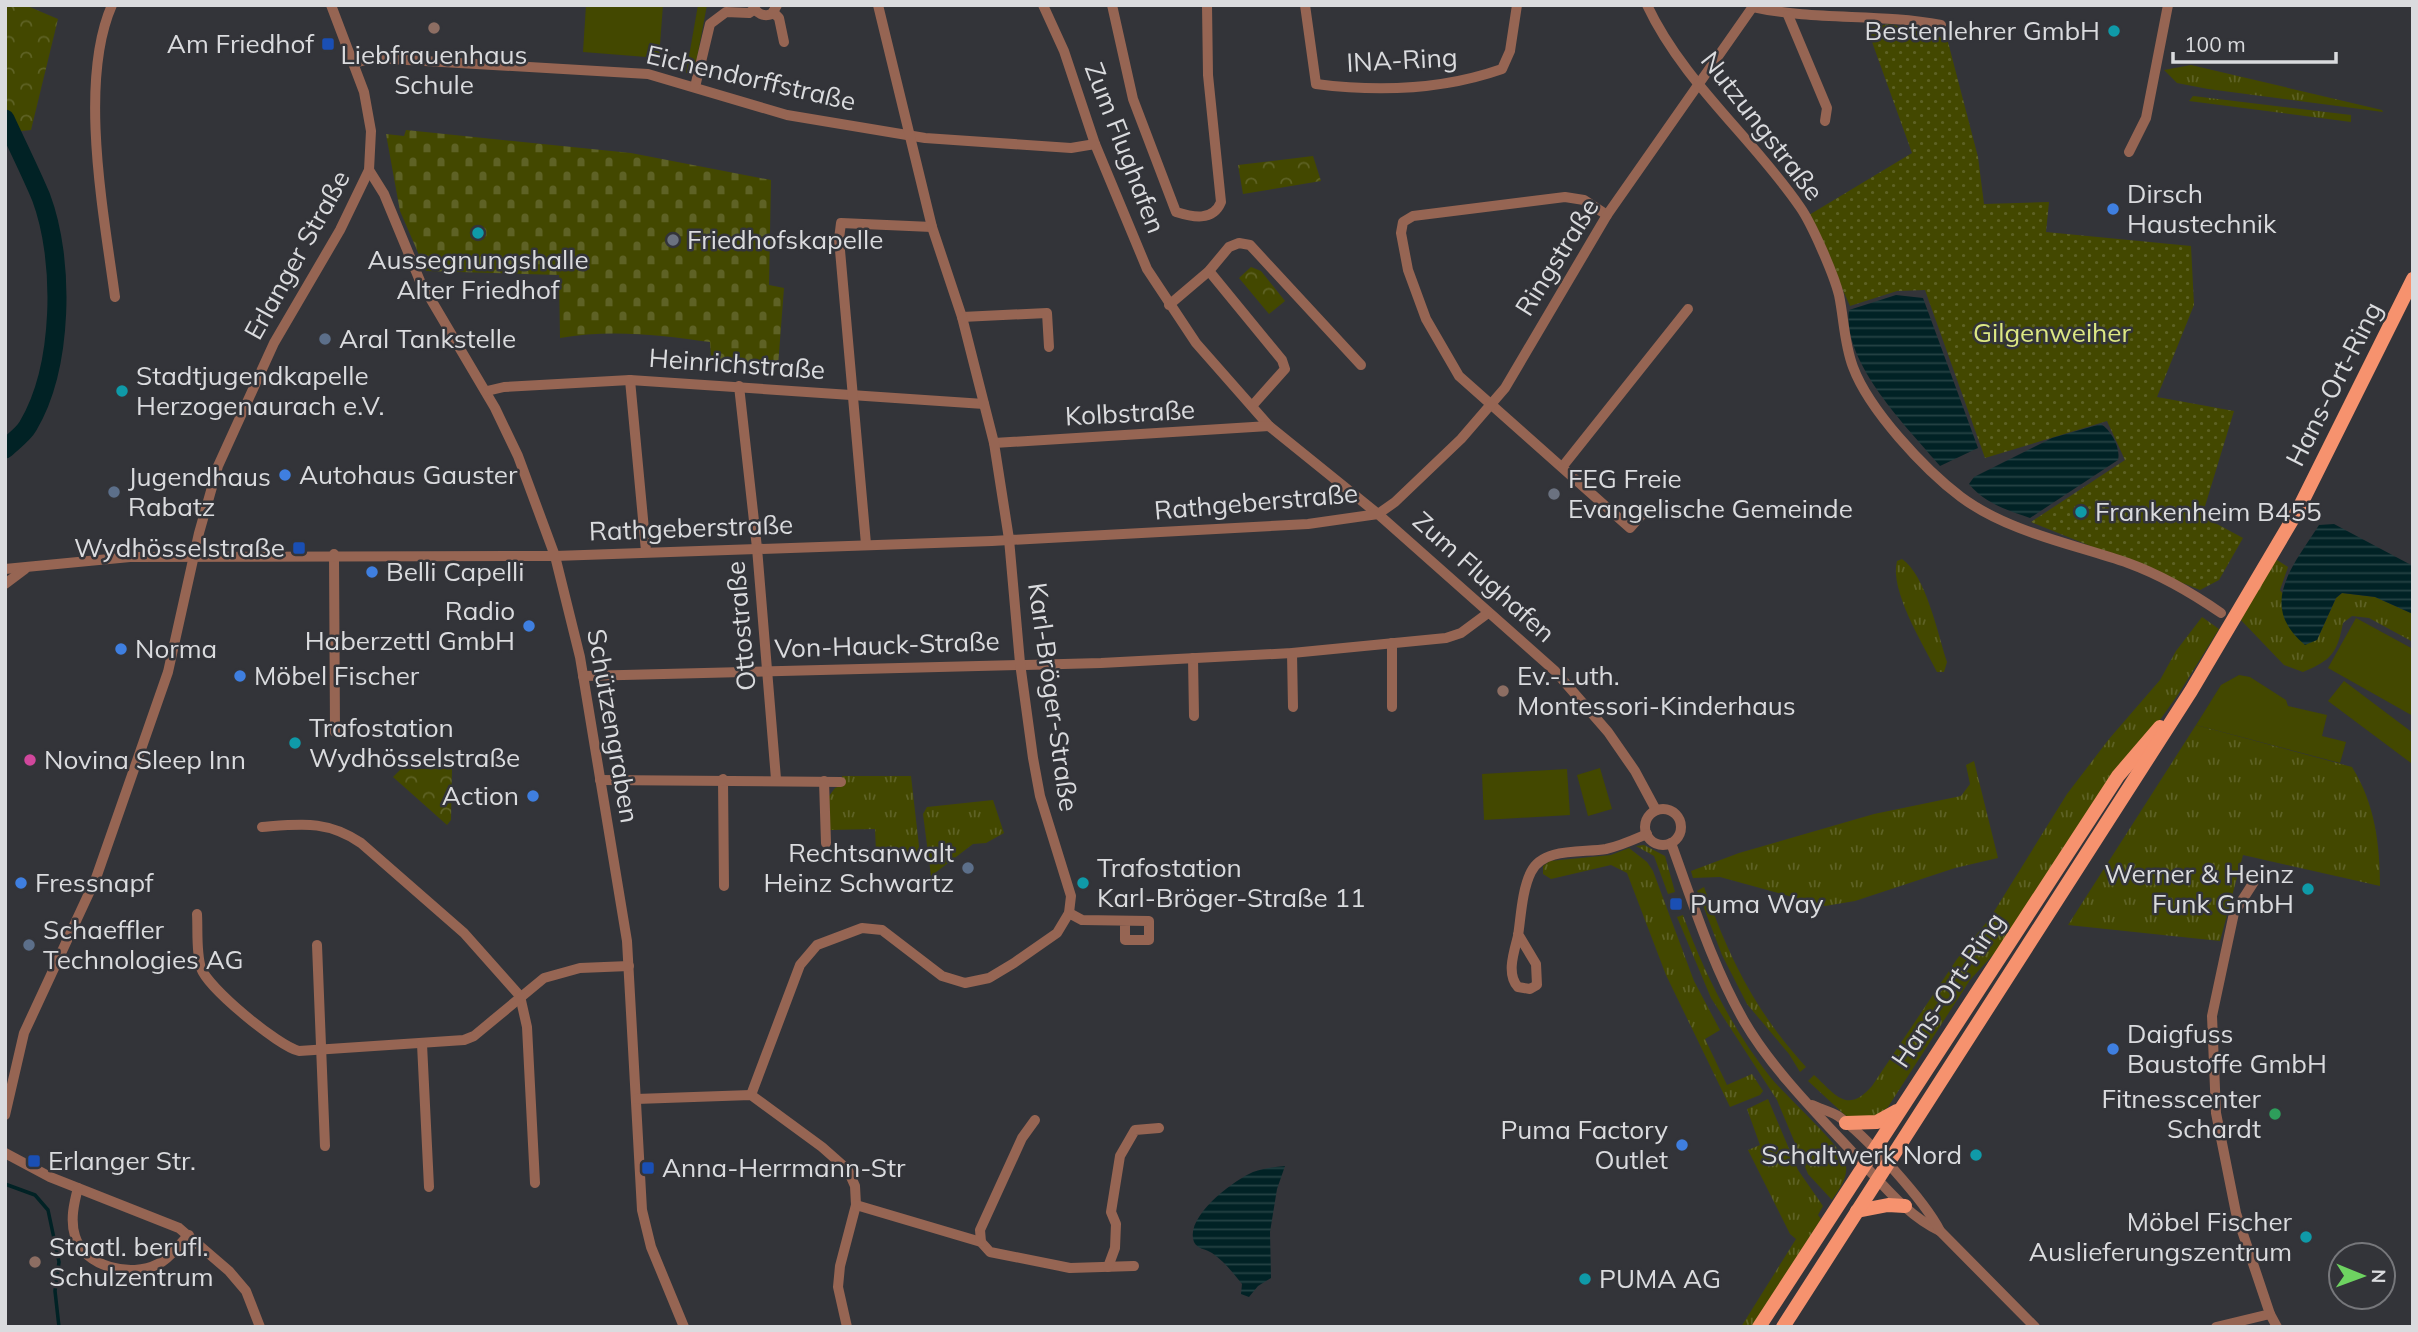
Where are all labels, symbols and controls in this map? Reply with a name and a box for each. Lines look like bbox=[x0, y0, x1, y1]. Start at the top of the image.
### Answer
place label: Bestenlehrer GmbH bbox=[1865, 14, 2100, 47]
marker: Liebfrauenhaus Schule bbox=[426, 20, 442, 36]
scale bar bbox=[2173, 21, 2336, 65]
marker: Bestenlehrer GmbH bbox=[2106, 23, 2122, 39]
place label: Am Friedhof bbox=[167, 27, 315, 60]
text: 100 m bbox=[2184, 31, 2246, 57]
marker: Am Friedhof bbox=[320, 36, 336, 52]
street label: Eichendorffstraße bbox=[643, 37, 859, 118]
place label: Liebfrauenhaus Schule bbox=[341, 38, 527, 101]
street label: INA-Ring bbox=[1346, 40, 1458, 79]
street label: Nutzungstraße bbox=[1694, 44, 1831, 207]
street label: Zum Flughafen bbox=[1078, 58, 1173, 238]
street label: Erlanger Straße bbox=[236, 164, 357, 345]
place label: Dirsch Haustechnik bbox=[2127, 177, 2277, 240]
street label: Ringstraße bbox=[1507, 192, 1606, 322]
marker: Dirsch Haustechnik bbox=[2105, 201, 2121, 217]
place label: Friedhofskapelle bbox=[687, 223, 883, 256]
marker: Aussegnungshalle Alter Friedhof bbox=[470, 225, 486, 241]
marker: Friedhofskapelle bbox=[665, 232, 681, 248]
place label: Aussegnungshalle Alter Friedhof bbox=[367, 243, 589, 306]
street label: Hans-Ort-Ring bbox=[2278, 296, 2389, 471]
park label: Gilgenweiher bbox=[1973, 316, 2131, 349]
place label: Aral Tankstelle bbox=[339, 322, 516, 355]
marker: Aral Tankstelle bbox=[317, 331, 333, 347]
street label: Heinrichstraße bbox=[648, 341, 826, 386]
place label: Stadtjugendkapelle Herzogenaurach e.V. bbox=[136, 359, 385, 422]
marker: Stadtjugendkapelle Herzogenaurach e.V. bbox=[114, 383, 130, 399]
street label: Kolbstraße bbox=[1064, 393, 1196, 432]
place label: Autohaus Gauster bbox=[299, 458, 518, 491]
place label: Jugendhaus Rabatz bbox=[128, 460, 271, 523]
place label: FEG Freie Evangelische Gemeinde bbox=[1568, 462, 1853, 525]
marker: Autohaus Gauster bbox=[277, 467, 293, 483]
street label: Rathgeberstraße bbox=[1153, 476, 1359, 527]
marker: Jugendhaus Rabatz bbox=[106, 484, 122, 500]
marker: FEG Freie Evangelische Gemeinde bbox=[1546, 486, 1562, 502]
place label: Frankenheim B455 bbox=[2095, 495, 2322, 528]
street label: Zum Flughafen bbox=[1406, 504, 1562, 649]
marker: Frankenheim B455 bbox=[2073, 504, 2089, 520]
street label: Rathgeberstraße bbox=[588, 507, 794, 548]
place label: Wydhösselstraße bbox=[74, 531, 285, 564]
marker: Wydhösselstraße bbox=[291, 540, 307, 556]
place label: Belli Capelli bbox=[386, 555, 524, 588]
street label: Ottostraße bbox=[718, 560, 763, 692]
marker: Belli Capelli bbox=[364, 564, 380, 580]
street label: Karl-Bröger-Straße bbox=[1021, 580, 1086, 813]
place label: Radio Haberzettl GmbH bbox=[305, 594, 515, 657]
marker: Radio Haberzettl GmbH bbox=[521, 618, 537, 634]
street label: Von-Hauck-Straße bbox=[774, 624, 1000, 665]
street label: Schützengraben bbox=[580, 626, 647, 826]
place label: Norma bbox=[135, 632, 217, 665]
marker: Norma bbox=[113, 641, 129, 657]
place label: Möbel Fischer bbox=[254, 659, 420, 692]
place label: Ev.-Luth. Montessori-Kinderhaus bbox=[1517, 659, 1796, 722]
marker: Möbel Fischer bbox=[232, 668, 248, 684]
marker: Ev.-Luth. Montessori-Kinderhaus bbox=[1495, 683, 1511, 699]
place label: Trafostation Wydhösselstraße bbox=[309, 711, 520, 774]
marker: Trafostation Wydhösselstraße bbox=[287, 735, 303, 751]
place label: Novina Sleep Inn bbox=[44, 743, 246, 776]
marker: Novina Sleep Inn bbox=[22, 752, 38, 768]
place label: Action bbox=[442, 779, 519, 812]
marker: Action bbox=[525, 788, 541, 804]
place label: Rechtsanwalt Heinz Schwartz bbox=[763, 836, 954, 899]
place label: Trafostation Karl-Bröger-Straße 11 bbox=[1097, 851, 1366, 914]
place label: Werner & Heinz Funk GmbH bbox=[2104, 857, 2294, 920]
marker: Rechtsanwalt Heinz Schwartz bbox=[960, 860, 976, 876]
place label: Fressnapf bbox=[35, 866, 155, 899]
marker: Fressnapf bbox=[13, 875, 29, 891]
marker: Trafostation Karl-Bröger-Straße 11 bbox=[1075, 875, 1091, 891]
marker: Werner & Heinz Funk GmbH bbox=[2300, 881, 2316, 897]
place label: Puma Way bbox=[1690, 887, 1824, 920]
marker: Puma Way bbox=[1668, 896, 1684, 912]
street label: Hans-Ort-Ring bbox=[1884, 906, 2012, 1074]
place label: Schaeffler Technologies AG bbox=[43, 913, 244, 976]
marker: Schaeffler Technologies AG bbox=[21, 937, 37, 953]
place label: Daigfuss Baustoffe GmbH bbox=[2127, 1017, 2327, 1080]
marker: Daigfuss Baustoffe GmbH bbox=[2105, 1041, 2121, 1057]
place label: Fitnesscenter Schardt bbox=[2101, 1082, 2262, 1145]
marker: Fitnesscenter Schardt bbox=[2267, 1106, 2283, 1122]
place label: Puma Factory Outlet bbox=[1501, 1113, 1668, 1176]
marker: Puma Factory Outlet bbox=[1674, 1137, 1690, 1153]
place label: Schaltwerk Nord bbox=[1761, 1138, 1962, 1171]
place label: Erlanger Str. bbox=[48, 1144, 196, 1177]
marker: Schaltwerk Nord bbox=[1968, 1147, 1984, 1163]
place label: Anna-Herrmann-Str bbox=[662, 1151, 906, 1184]
marker: Erlanger Str. bbox=[26, 1153, 42, 1169]
marker: Anna-Herrmann-Str bbox=[640, 1160, 656, 1176]
place label: Möbel Fischer Auslieferungszentrum bbox=[2029, 1205, 2293, 1268]
marker: Möbel Fischer Auslieferungszentrum bbox=[2298, 1229, 2314, 1245]
place label: Staatl. berufl. Schulzentrum bbox=[49, 1230, 213, 1293]
north arrow bbox=[2327, 1241, 2397, 1311]
marker: Staatl. berufl. Schulzentrum bbox=[27, 1254, 43, 1270]
place label: PUMA AG bbox=[1599, 1262, 1721, 1295]
text: N bbox=[2367, 1269, 2391, 1284]
marker: PUMA AG bbox=[1577, 1271, 1593, 1287]

